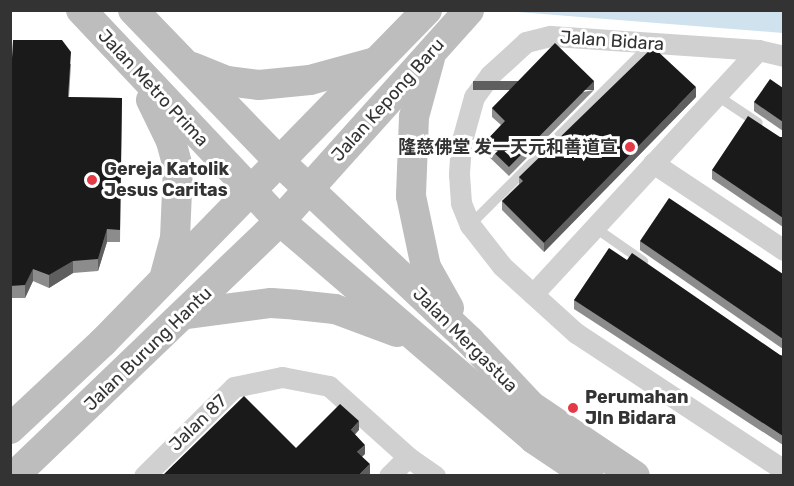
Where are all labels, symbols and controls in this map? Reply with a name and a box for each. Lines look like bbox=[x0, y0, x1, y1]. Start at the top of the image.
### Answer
street label: Jalan Metro Prima bbox=[93, 25, 213, 151]
street label: Jalan Bidara bbox=[559, 27, 665, 55]
street label: Jalan Kepong Baru bbox=[327, 34, 449, 166]
place label: 隆慈佛堂 发一天元和善道宣 bbox=[398, 136, 618, 158]
marker: 隆慈佛堂 发一天元和善道宣 bbox=[623, 140, 637, 154]
place label: Gereja Katolik Jesus Caritas bbox=[104, 159, 229, 201]
marker: Gereja Katolik Jesus Caritas bbox=[85, 173, 99, 187]
street label: Jalan Burung Hantu bbox=[80, 283, 216, 415]
street label: Jalan Mergastua bbox=[408, 283, 522, 397]
place label: Perumahan Jln Bidara bbox=[585, 387, 688, 430]
street label: Jalan 87 bbox=[165, 390, 231, 456]
marker: Perumahan Jln Bidara bbox=[566, 401, 580, 415]

